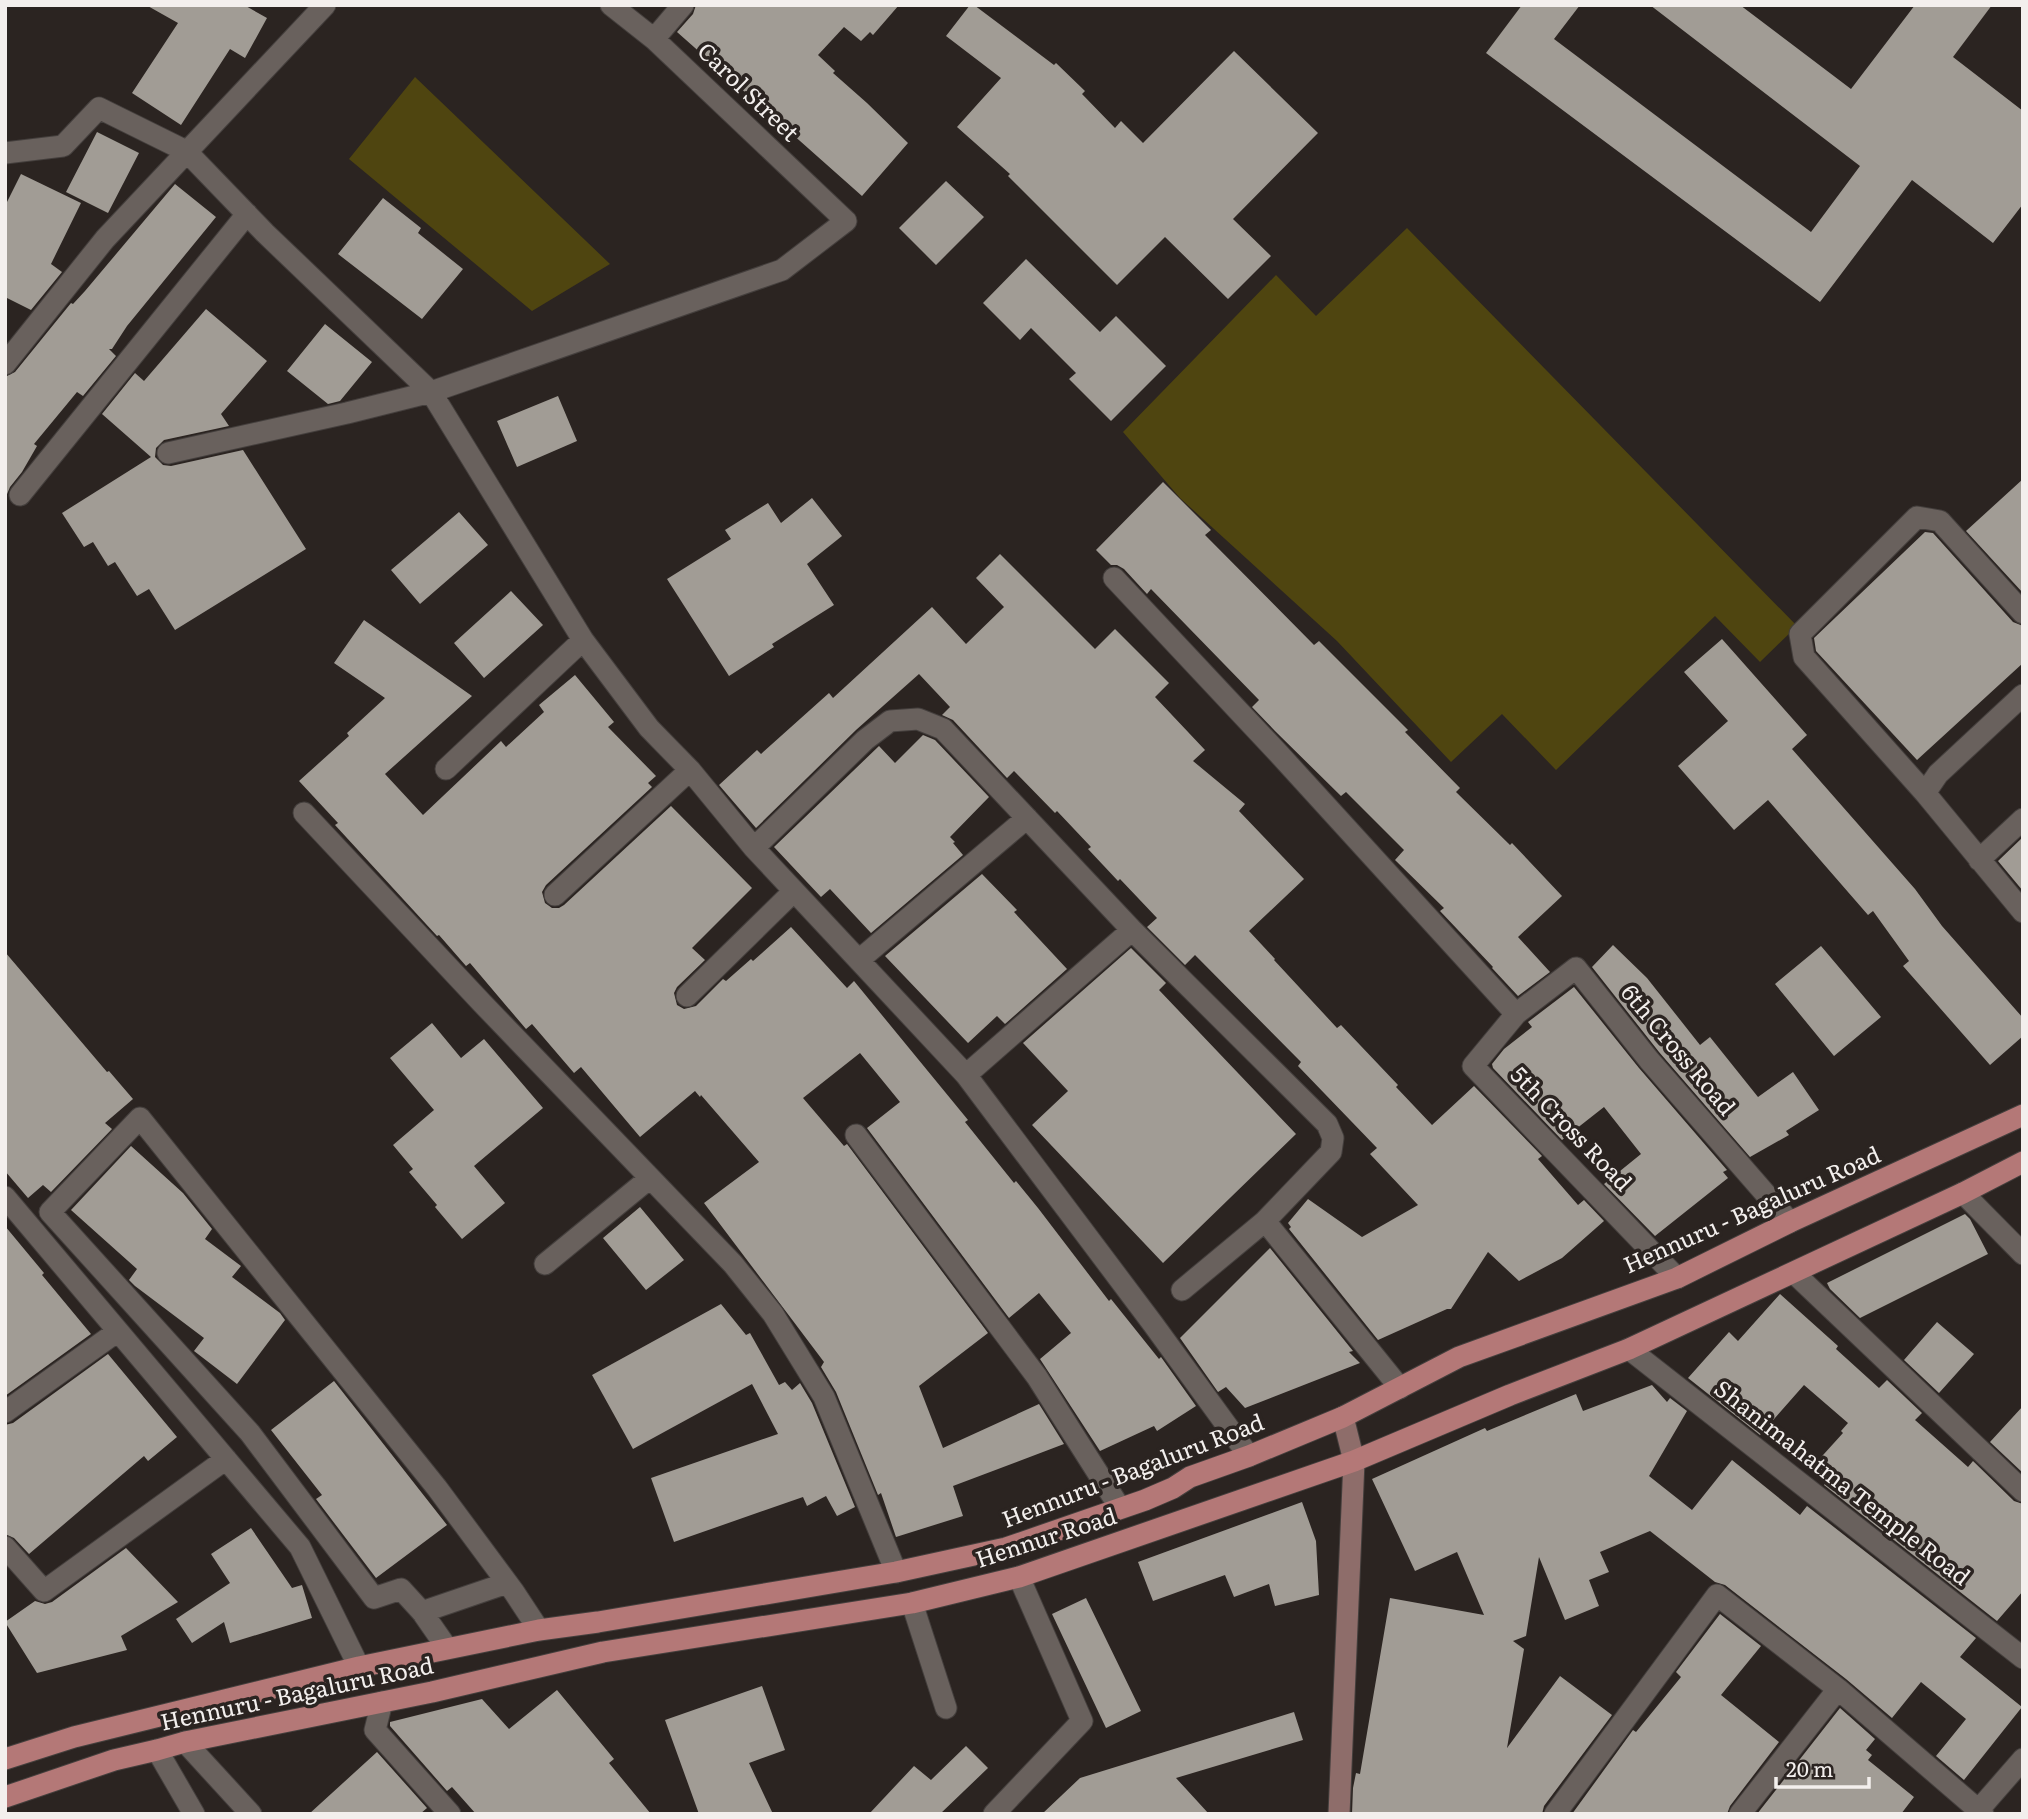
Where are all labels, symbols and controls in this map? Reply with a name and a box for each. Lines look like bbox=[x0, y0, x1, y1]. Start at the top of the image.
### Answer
street label: Carol Street bbox=[691, 33, 808, 148]
street label: 6th Cross Road bbox=[1614, 976, 1745, 1122]
street label: 5th Cross Road bbox=[1504, 1058, 1641, 1198]
street label: Hennuru - Bagaluru Road bbox=[1617, 1136, 1885, 1280]
street label: Shanimahatma Temple Road bbox=[1708, 1371, 1978, 1592]
street label: Hennuru - Bagaluru Road bbox=[996, 1403, 1268, 1535]
street label: Hennur Road bbox=[971, 1497, 1120, 1575]
street label: Hennuru - Bagaluru Road bbox=[157, 1646, 436, 1738]
scale bar bbox=[1776, 1745, 1869, 1789]
text: 20 m bbox=[1786, 1752, 1833, 1783]

